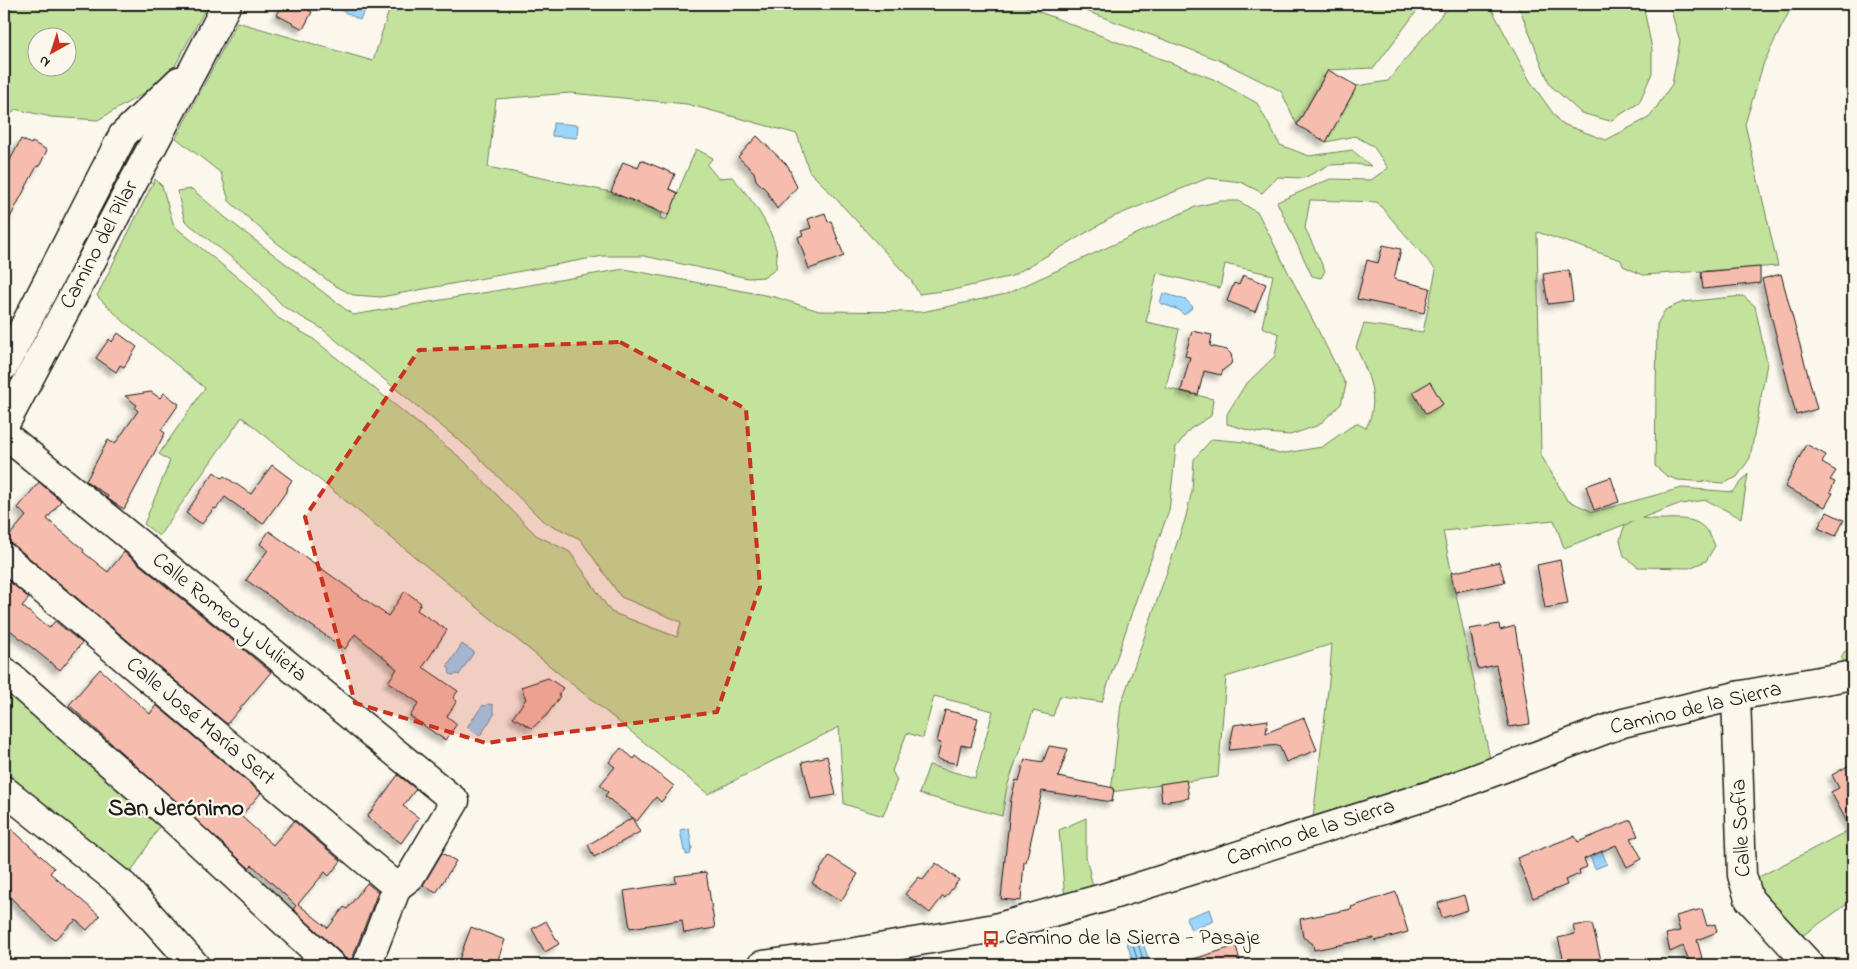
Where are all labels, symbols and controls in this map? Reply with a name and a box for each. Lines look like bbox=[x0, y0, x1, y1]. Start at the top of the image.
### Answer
north arrow bbox=[28, 28, 78, 78]
text: N bbox=[34, 50, 55, 72]
street label: Camino del Pilar bbox=[53, 175, 148, 315]
street label: Calle Romeo y Julieta bbox=[144, 545, 314, 692]
street label: Calle José María Sert bbox=[118, 650, 282, 795]
street label: Camino de la Sierra bbox=[1607, 674, 1785, 744]
street label: Calle Sofía bbox=[1723, 778, 1761, 878]
street label: Camino de la Sierra bbox=[1223, 791, 1399, 875]
district label: San Jerónimo bbox=[108, 792, 244, 827]
place label: Camino de la Sierra - Pasaje bbox=[1005, 923, 1260, 955]
bus stop icon: Camino de la Sierra - Pasaje bbox=[981, 929, 1001, 949]

